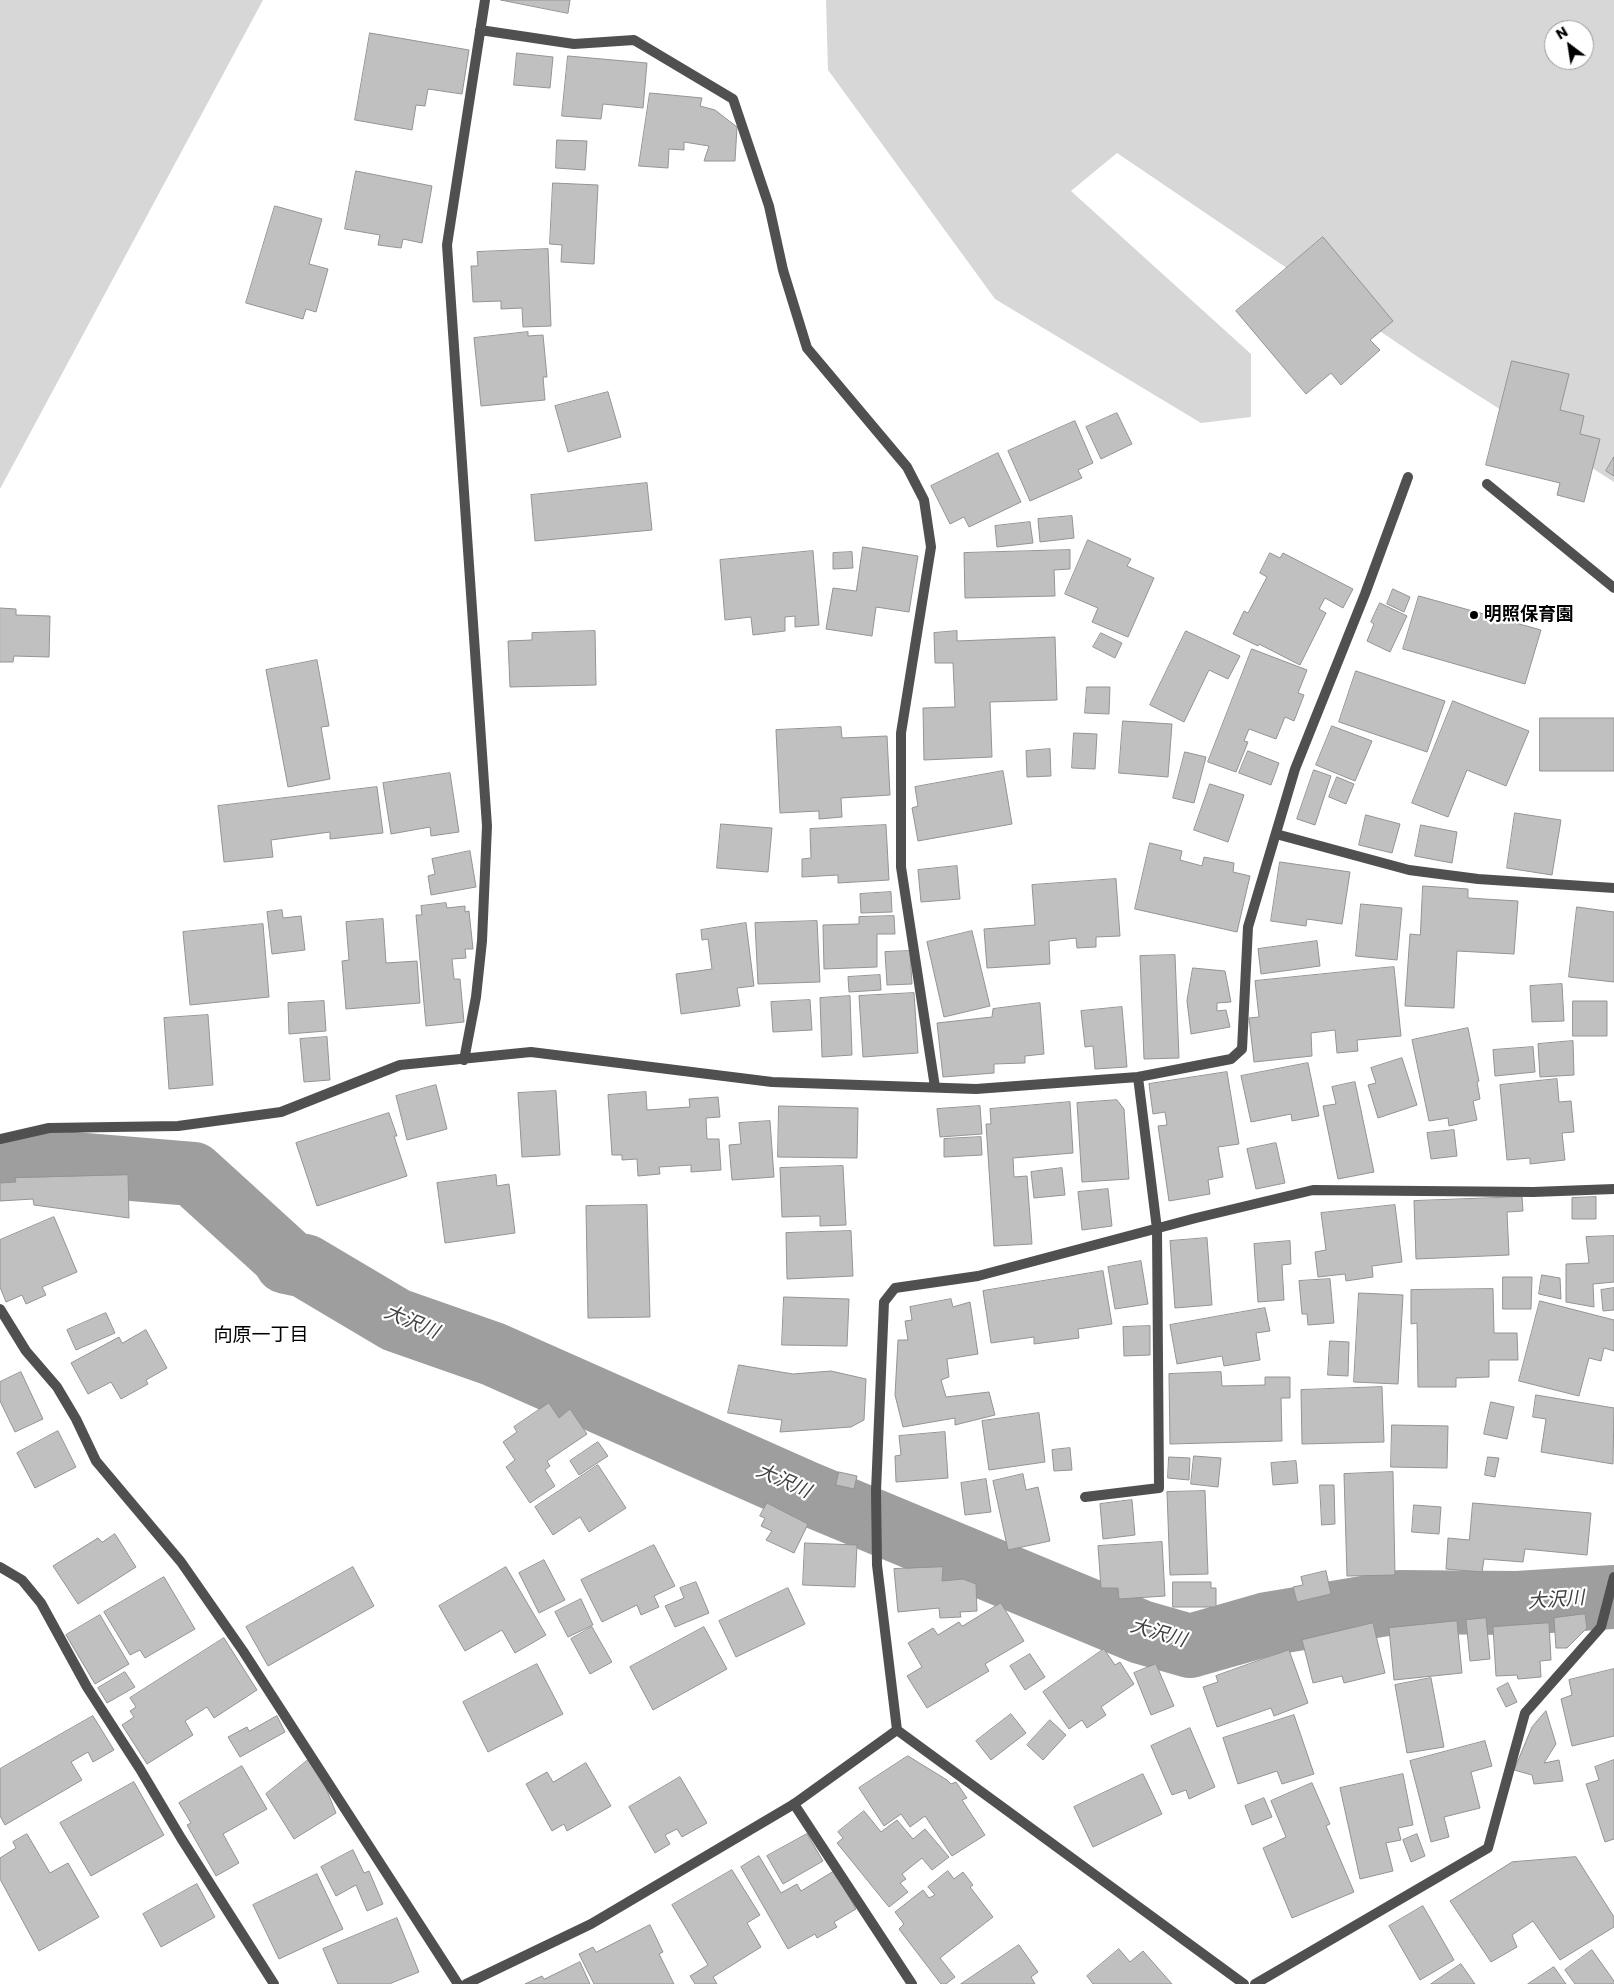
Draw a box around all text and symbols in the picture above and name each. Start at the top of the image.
north arrow [1544,20,1594,70]
text: N [1552,22,1571,44]
place label: 明照保育園 [1484,604,1574,626]
marker: 明照保育園 [1468,609,1480,621]
water label: 大沢川 [380,1301,442,1345]
district label: 向原一丁目 [214,1325,308,1347]
water label: 大沢川 [752,1460,814,1504]
water label: 大沢川 [1527,1588,1585,1614]
water label: 大沢川 [1127,1615,1189,1653]

